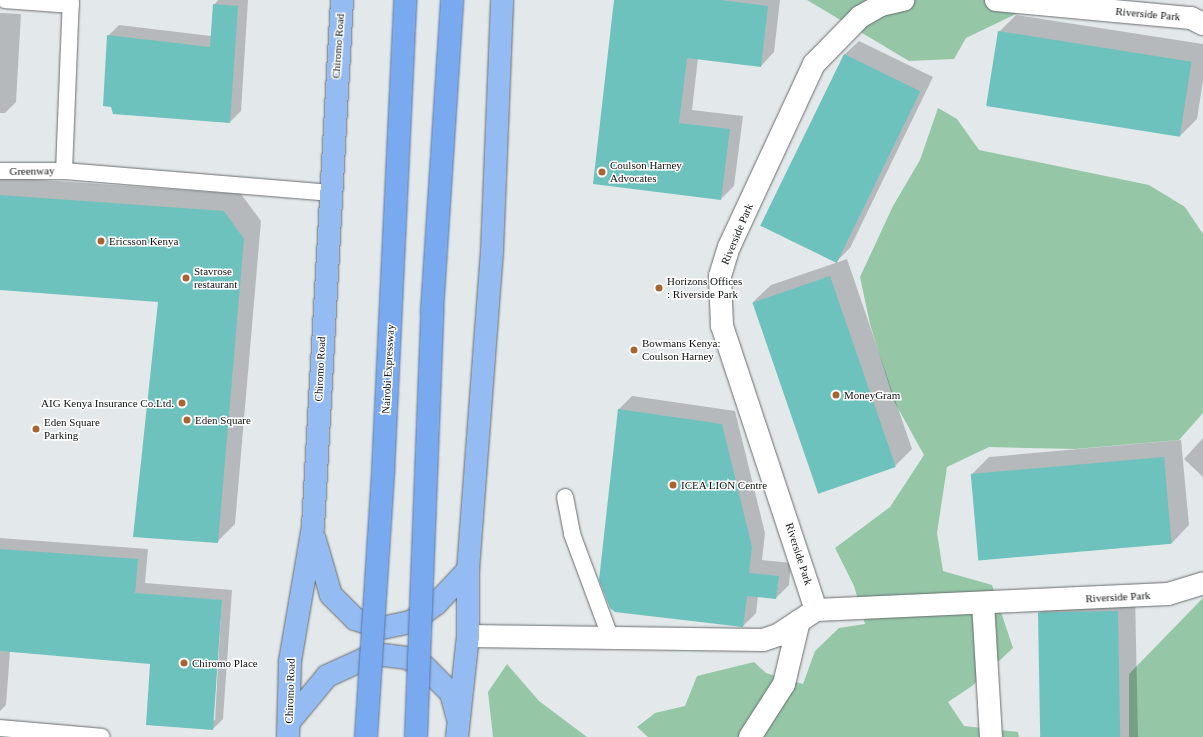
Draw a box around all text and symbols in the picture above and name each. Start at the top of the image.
street label: Riverside Park [1115,5,1181,23]
street label: Chiromo Road [329,13,347,79]
place label: Coulson Harney Advocates [610,159,682,185]
street label: Greenway [9,164,55,178]
marker: Coulson Harney Advocates [597,167,607,177]
street label: Riverside Park [718,201,756,267]
place label: Ericsson Kenya [109,234,178,248]
marker: Ericsson Kenya [96,236,106,246]
place label: Stavrose restaurant [194,265,237,291]
marker: Stavrose restaurant [181,273,191,283]
place label: Horizons Offices : Riverside Park [667,275,742,301]
marker: Horizons Offices : Riverside Park [654,283,664,293]
street label: Nairobi Expressway [379,324,397,414]
street label: Chiromo Road [312,336,328,402]
place label: Bowmans Kenya: Coulson Harney [642,337,721,363]
marker: Bowmans Kenya: Coulson Harney [629,345,639,355]
place label: MoneyGram [844,388,900,402]
marker: MoneyGram [831,390,841,400]
place label: AIG Kenya Insurance Co.Ltd. [41,396,174,410]
marker: AIG Kenya Insurance Co.Ltd. [177,398,187,408]
place label: Eden Square [195,413,251,427]
marker: Eden Square [182,415,192,425]
place label: Eden Square Parking [44,416,100,442]
marker: Eden Square Parking [31,424,41,434]
place label: ICEA LION Centre [681,478,768,492]
marker: ICEA LION Centre [668,480,678,490]
street label: Riverside Park [783,521,815,587]
street label: Riverside Park [1085,589,1151,605]
place label: Chiromo Place [192,656,258,670]
marker: Chiromo Place [179,658,189,668]
street label: Chiromo Road [282,658,298,724]

